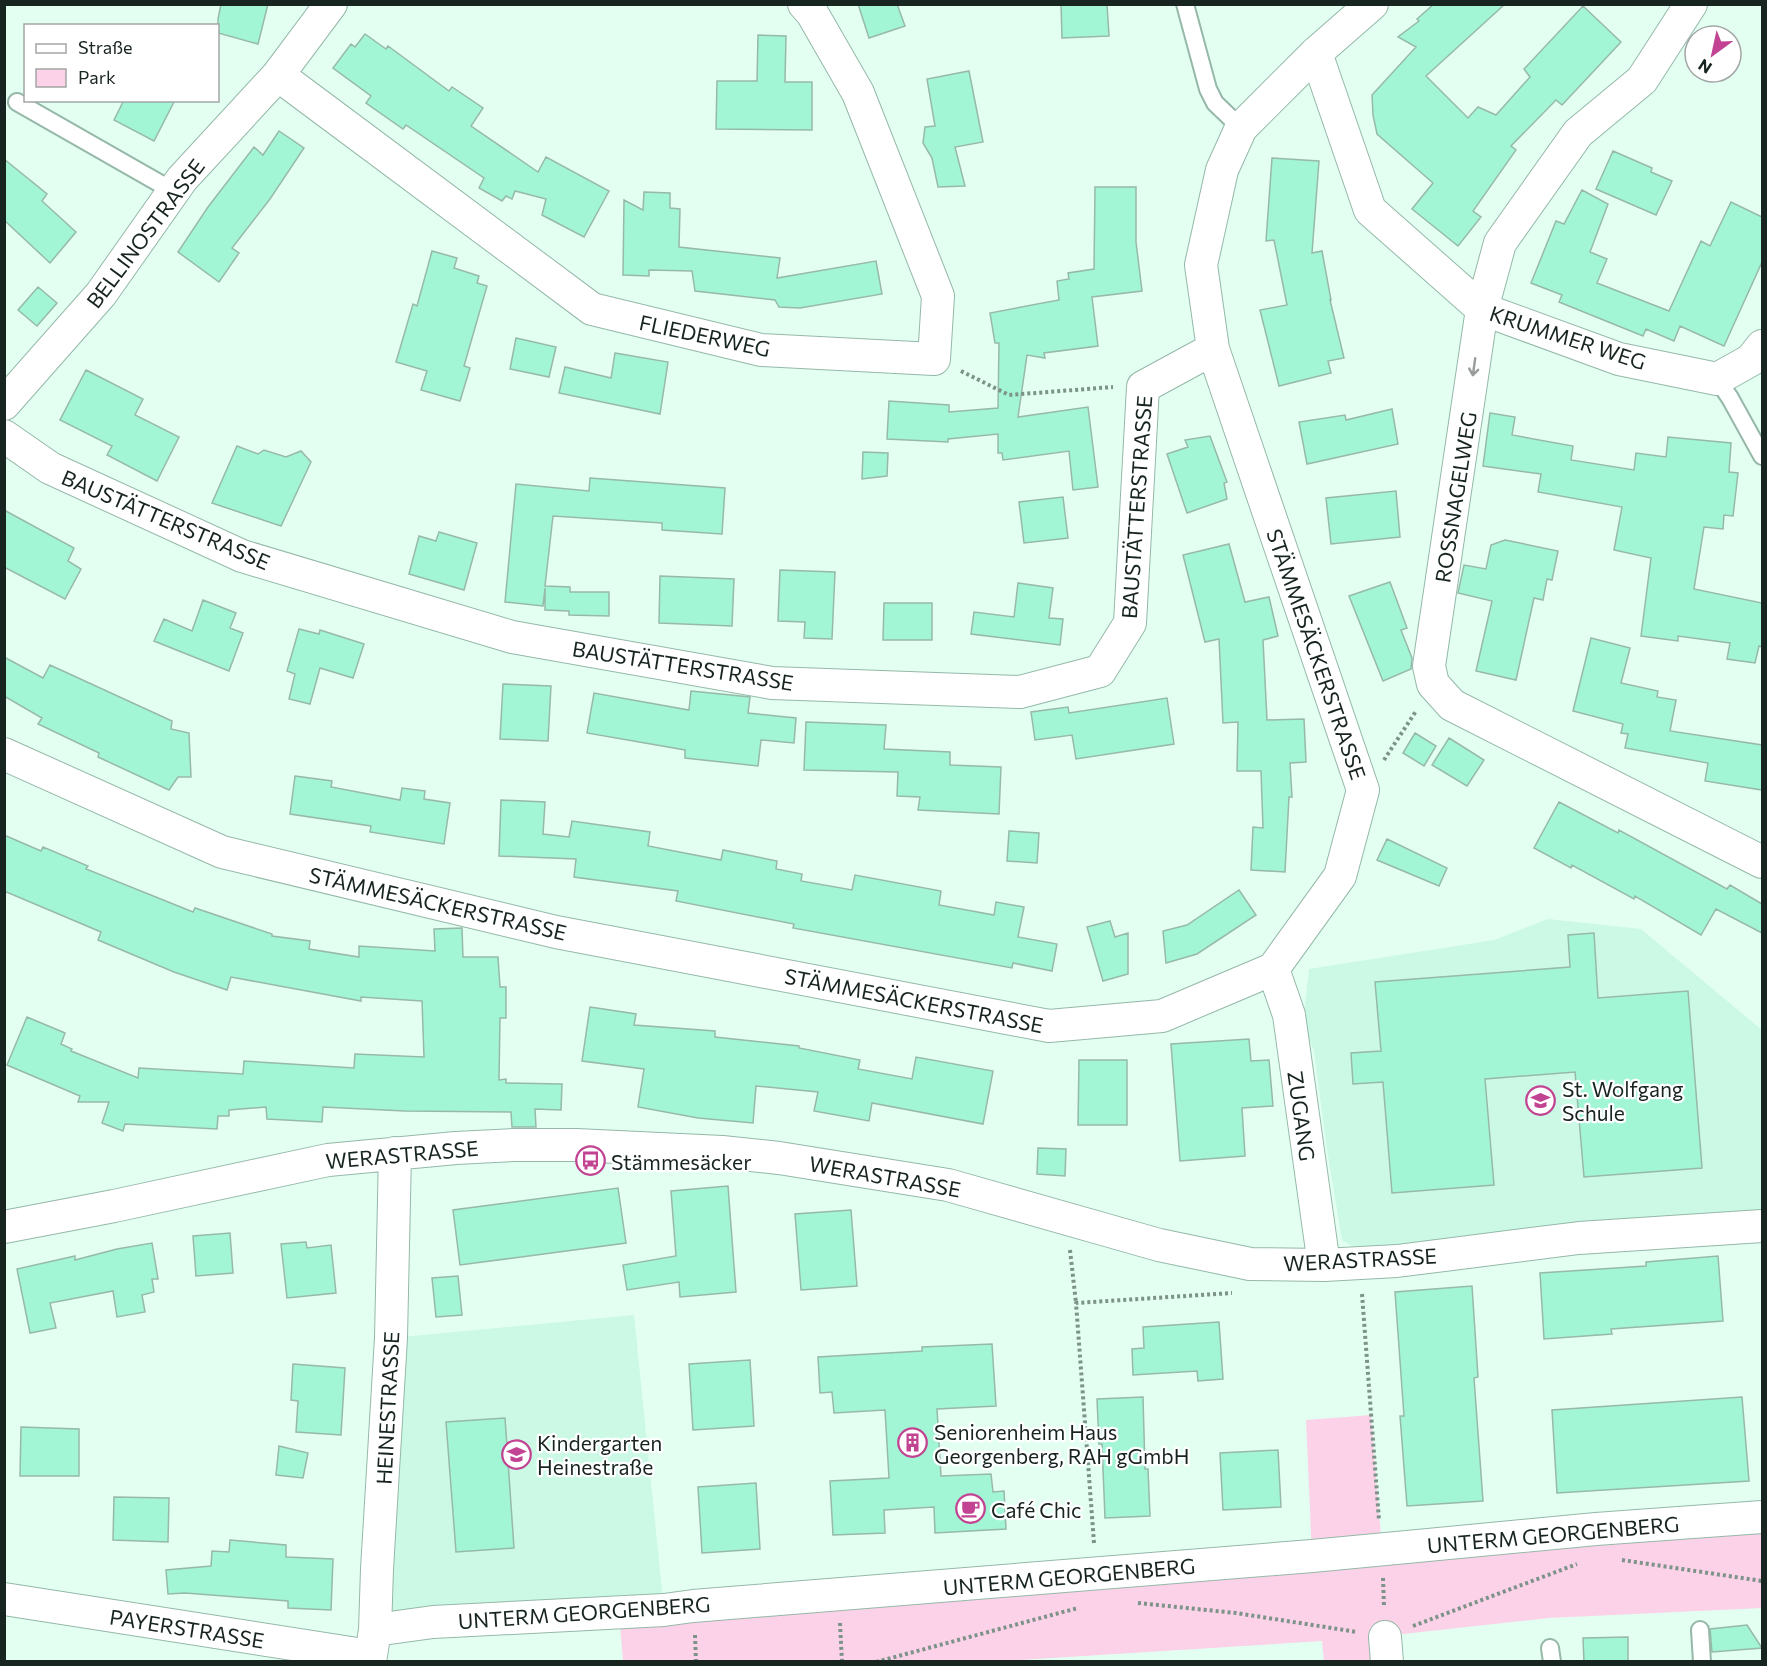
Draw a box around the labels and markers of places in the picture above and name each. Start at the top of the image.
place label: St. Wolfgang Schule [1562,1076,1683,1125]
school or university icon: St. Wolfgang Schule [1525,1084,1557,1116]
bus stop icon: Stämmesäcker [574,1145,606,1177]
place label: Stämmesäcker [611,1149,752,1174]
place label: Seniorenheim Haus Georgenberg, RAH gGmbH [934,1419,1189,1468]
building icon: Seniorenheim Haus Georgenberg, RAH gGmbH [897,1427,929,1459]
place label: Kindergarten Heinestraße [537,1430,662,1479]
school or university icon: Kindergarten Heinestraße [500,1438,532,1470]
cafe icon: Café Chic [954,1493,986,1525]
place label: Café Chic [991,1497,1081,1522]

